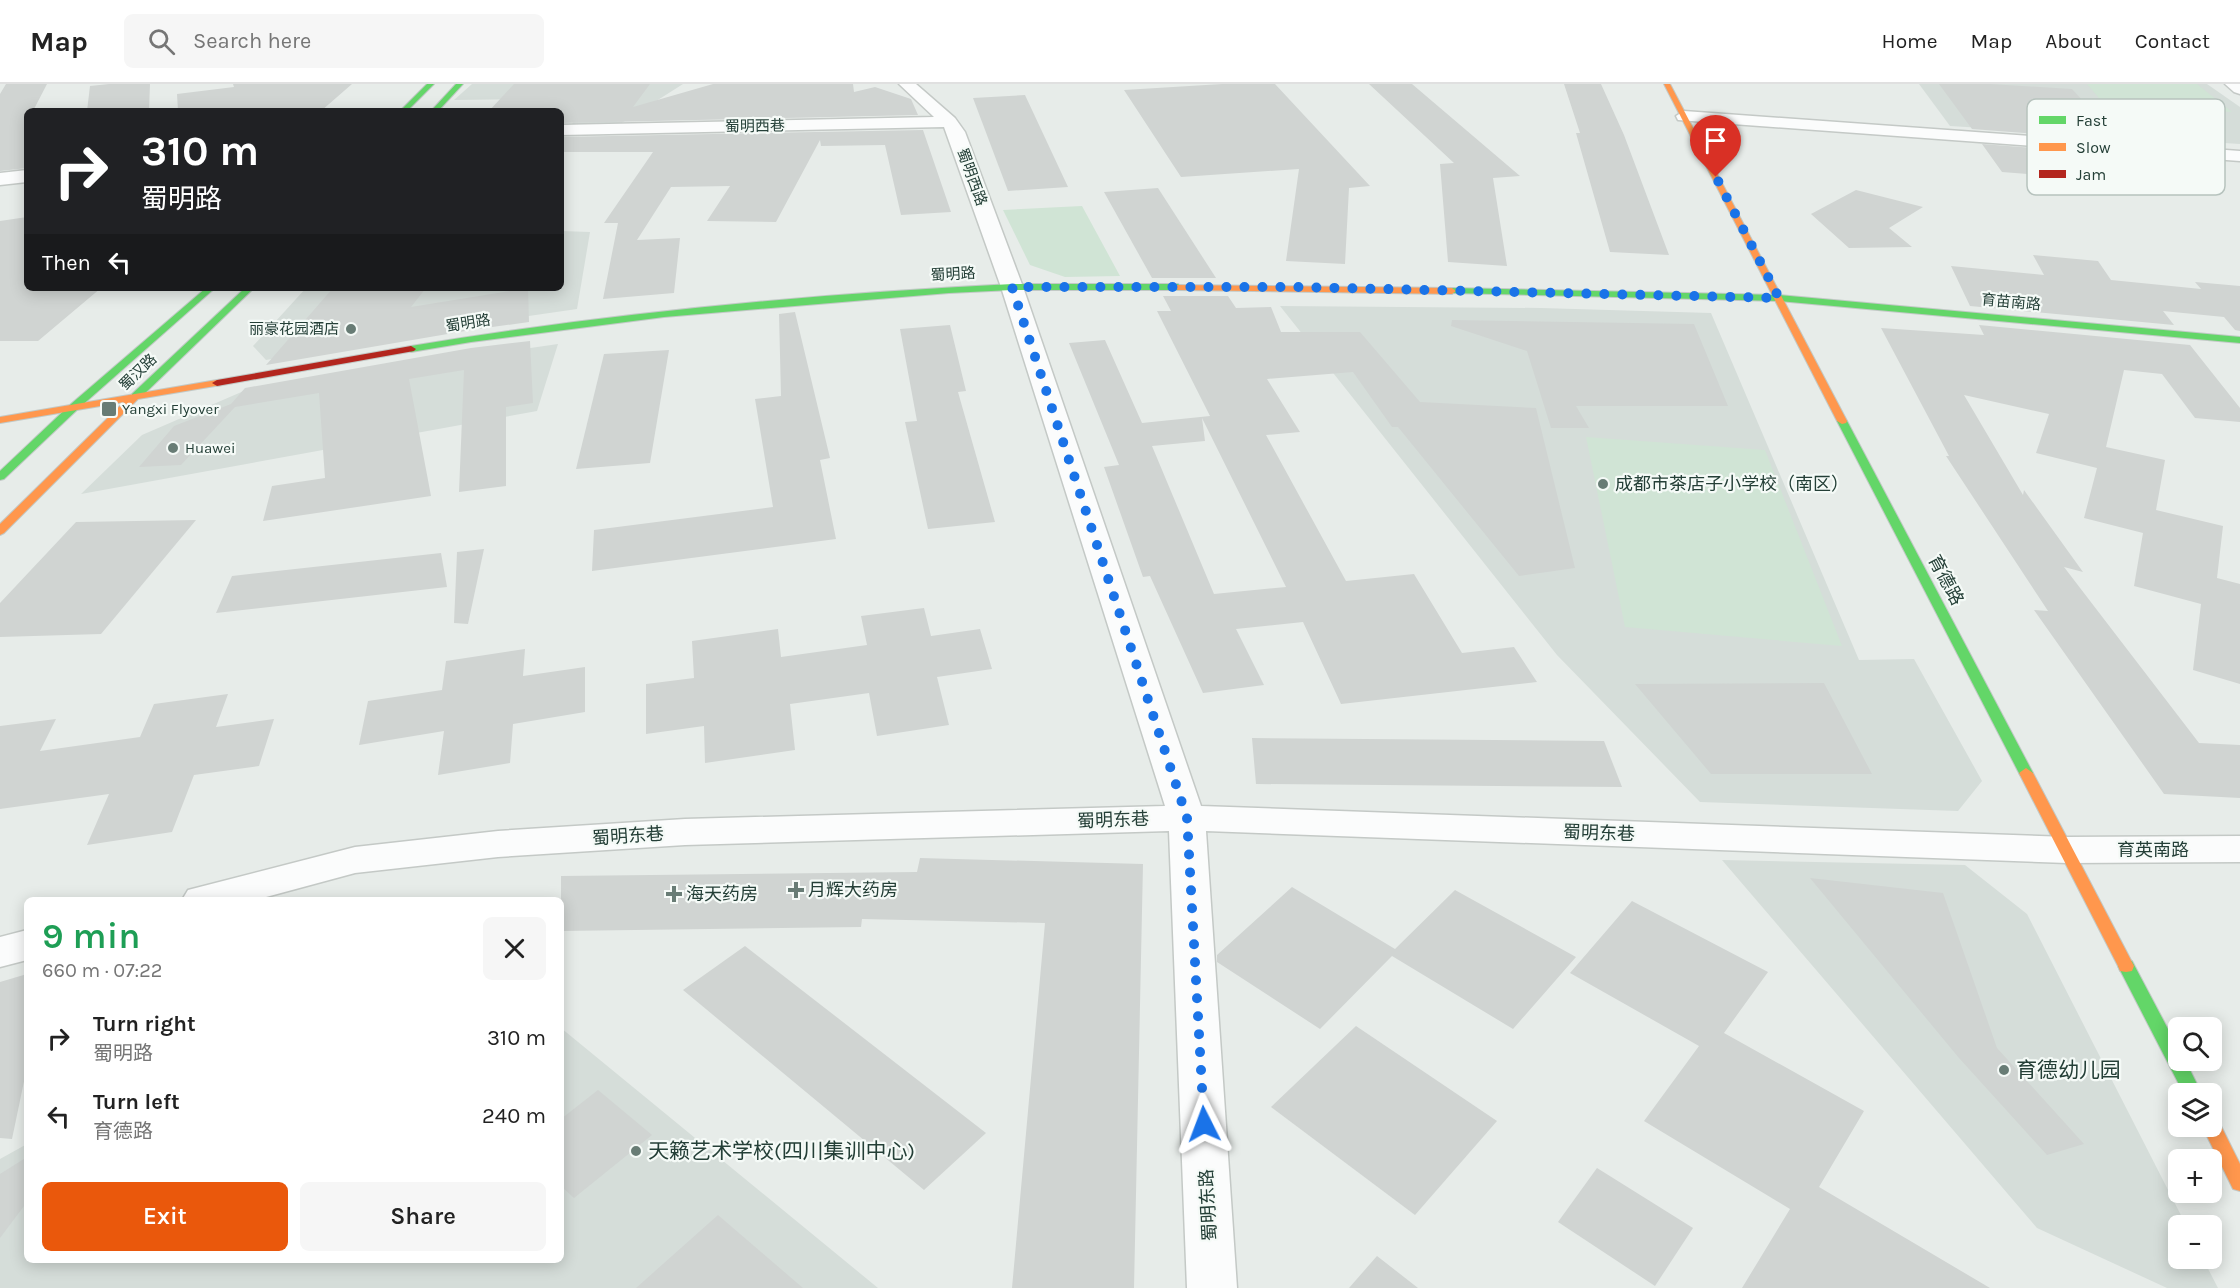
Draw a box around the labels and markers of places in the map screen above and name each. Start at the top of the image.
pin [1690,115,1741,177]
place label: 丽豪花园酒店 [249,320,339,338]
marker: 丽豪花园酒店 [344,322,358,336]
marker: Yangxi Flyover [100,400,118,418]
place label: Yangxi Flyover [122,400,219,418]
place label: Huawei [185,439,235,457]
marker: Huawei [166,441,180,455]
place label: 成都市茶店子小学校（南区） [1615,473,1849,495]
marker: 成都市茶店子小学校（南区） [1596,477,1610,491]
place label: 月辉大药房 [808,879,898,901]
place label: 海天药房 [686,883,758,905]
marker: 月辉大药房 [789,883,803,897]
marker: 海天药房 [667,887,681,901]
place label: 育德幼儿园 [2016,1058,2121,1082]
marker: 育德幼儿园 [1997,1063,2011,1077]
place label: 天籁艺术学校(四川集训中心) [648,1139,915,1163]
marker: 天籁艺术学校(四川集训中心) [629,1144,643,1158]

